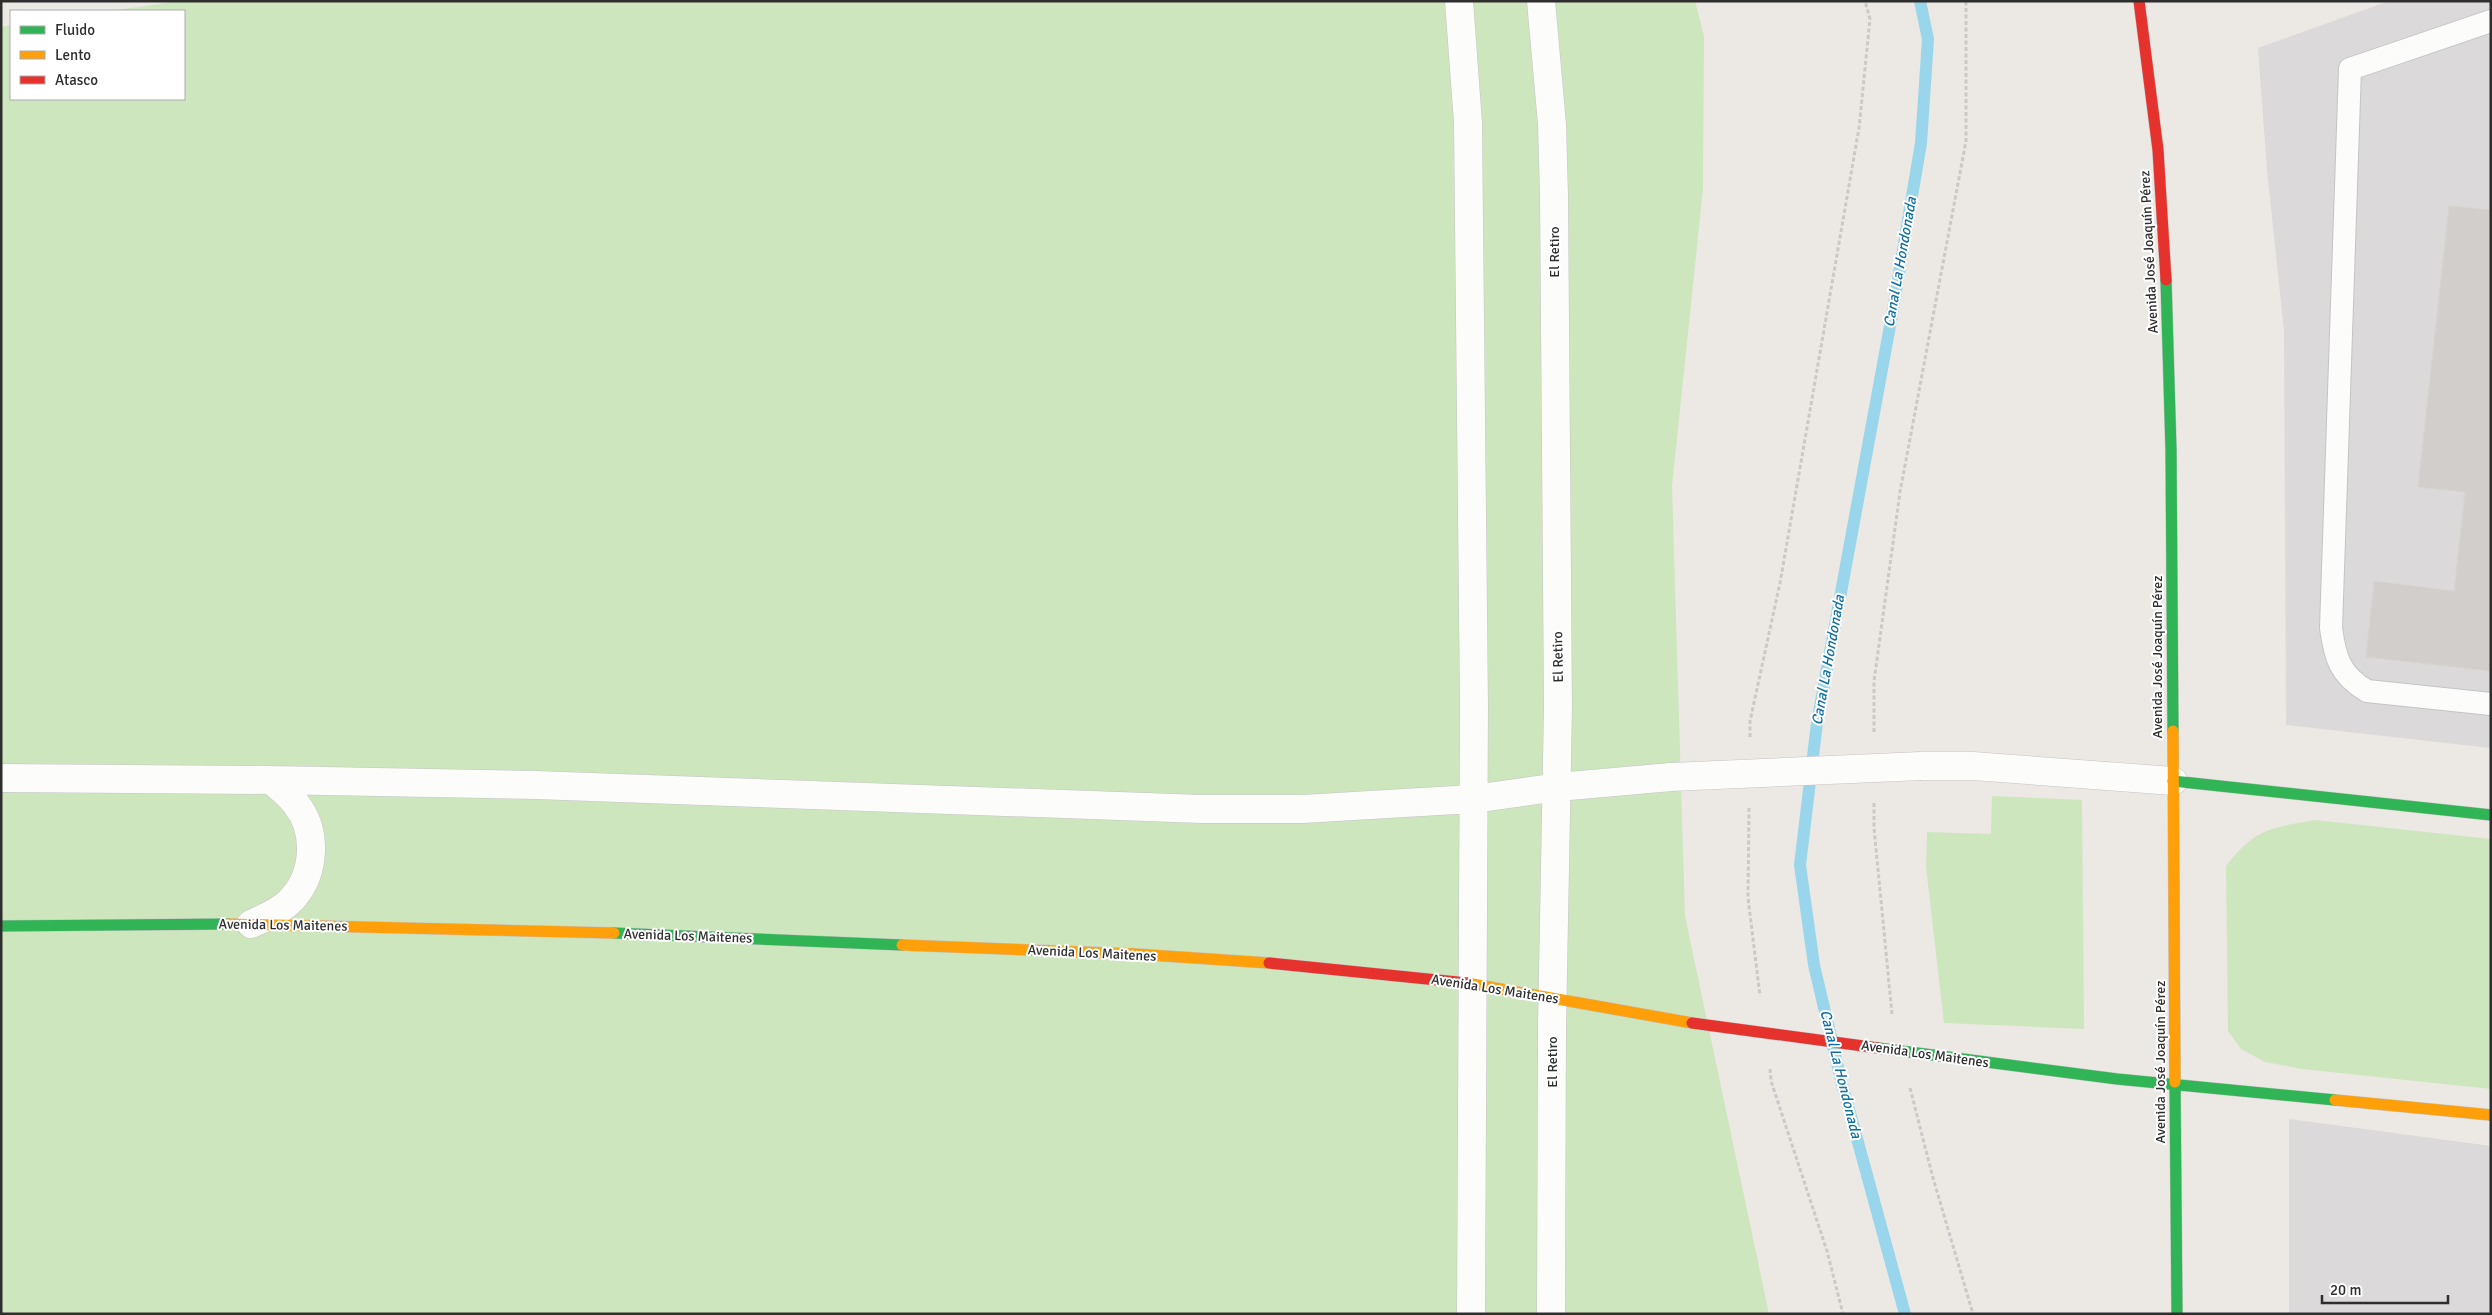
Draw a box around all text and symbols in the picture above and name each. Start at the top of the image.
legend [10,10,185,100]
text: Fluido [55,21,95,39]
text: Lento [55,46,91,64]
text: Atasco [55,71,98,89]
street label: Avenida José Joaquín Pérez [2136,170,2162,334]
water label: Canal La Hondonada [1880,195,1920,328]
street label: El Retiro [1546,226,1563,278]
street label: Avenida José Joaquín Pérez [2149,575,2166,739]
water label: Canal La Hondonada [1808,593,1848,726]
street label: El Retiro [1549,631,1567,683]
street label: Avenida Los Maitenes [219,915,347,935]
street label: Avenida Los Maitenes [623,925,753,947]
street label: Avenida Los Maitenes [1027,941,1157,965]
street label: Avenida Los Maitenes [1430,971,1560,1007]
street label: Avenida José Joaquín Pérez [2152,980,2169,1144]
water label: Canal La Hondonada [1816,1008,1866,1140]
street label: El Retiro [1544,1036,1561,1088]
street label: Avenida Los Maitenes [1860,1037,1990,1071]
scale bar [2322,1272,2448,1304]
text: 20 m [2330,1281,2361,1299]

